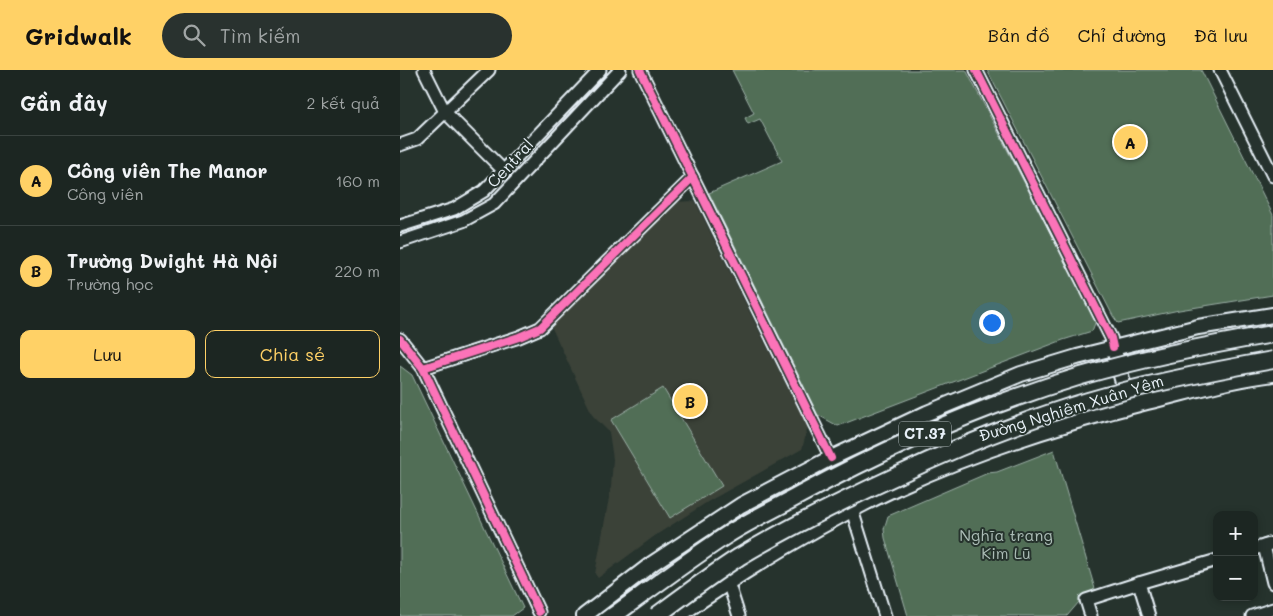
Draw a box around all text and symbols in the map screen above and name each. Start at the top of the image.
search box [162,13,512,58]
text: Gridwalk [25,20,132,51]
icon: search [180,21,208,49]
text: Tìm kiếm [220,23,301,48]
text: Bản đồ [988,23,1050,47]
text: Chỉ đường [1078,23,1166,47]
text: Đã lưu [1194,23,1248,47]
text: Gần đây [20,89,108,116]
text: 2 kết quả [306,92,380,113]
pin: A [1114,123,1146,161]
street label: Central [482,134,538,191]
text: Công viên The Manor [67,158,267,183]
text: A [30,170,42,191]
text: 160 m [335,170,380,191]
text: Công viên [67,183,143,204]
text: Trường Dwight Hà Nội [67,248,278,273]
text: B [31,260,41,281]
text: 220 m [334,260,380,281]
text: Trường học [67,273,153,294]
your location [979,310,1005,336]
button: Lưu [20,330,195,378]
button: Chia sẻ [205,330,380,378]
street label: Đường Nghiêm Xuân Yêm [976,369,1166,446]
pin: B [674,382,706,420]
road number: CT.37 [899,422,951,446]
map controls [1213,511,1258,601]
button: + [1213,511,1258,556]
park label: Nghĩa trang Kim Lũ [959,524,1053,563]
button: − [1213,556,1258,601]

